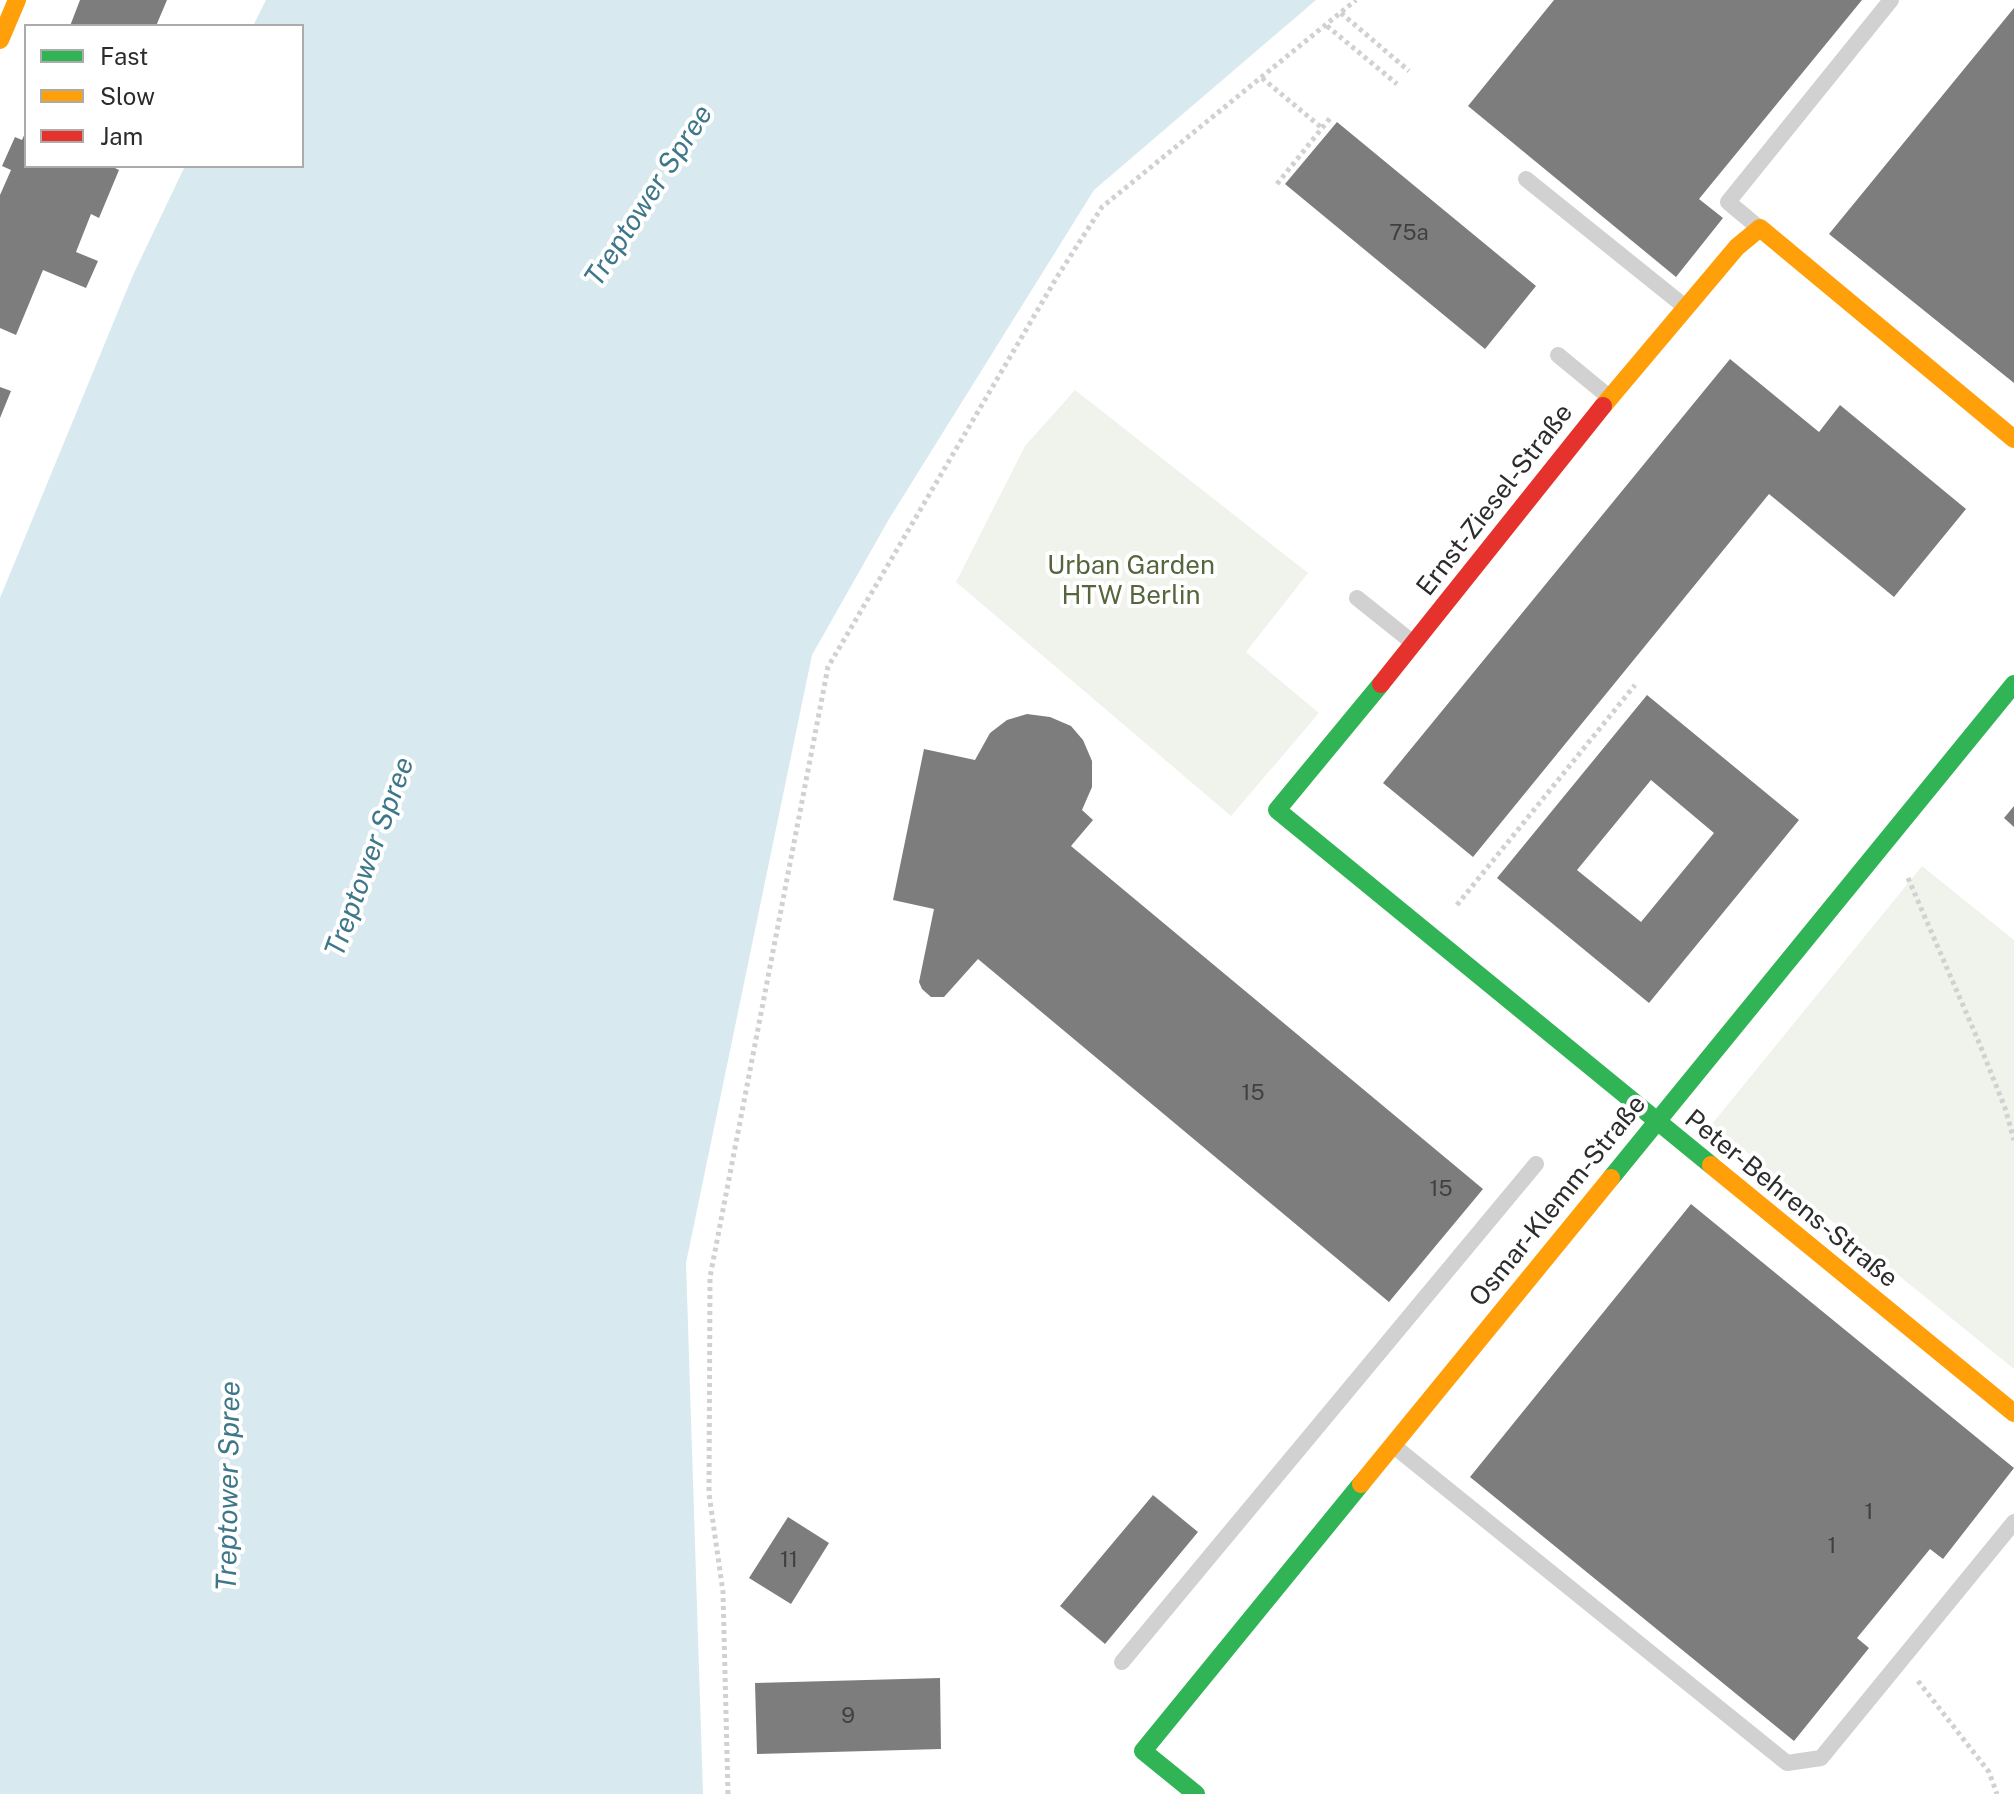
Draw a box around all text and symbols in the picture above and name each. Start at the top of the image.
legend [24,24,304,168]
text: Fast [100,42,148,70]
text: Slow [100,82,155,110]
water label: Treptower Spree [578,99,720,293]
text: Jam [100,122,143,150]
house number: 75a [1389,220,1429,246]
street label: Ernst-Ziesel-Straße [1410,398,1580,602]
park label: Urban Garden HTW Berlin [1047,550,1215,612]
water label: Treptower Spree [318,753,422,961]
house number: 15 [1241,1080,1265,1106]
street label: Osmar-Klemm-Straße [1463,1089,1653,1313]
street label: Peter-Behrens-Straße [1678,1104,1904,1294]
house number: 15 [1429,1176,1453,1202]
water label: Treptower Spree [210,1381,248,1591]
house number: 1 [1865,1499,1873,1525]
house number: 1 [1828,1533,1836,1559]
house number: 11 [780,1547,798,1573]
house number: 9 [841,1703,855,1729]

